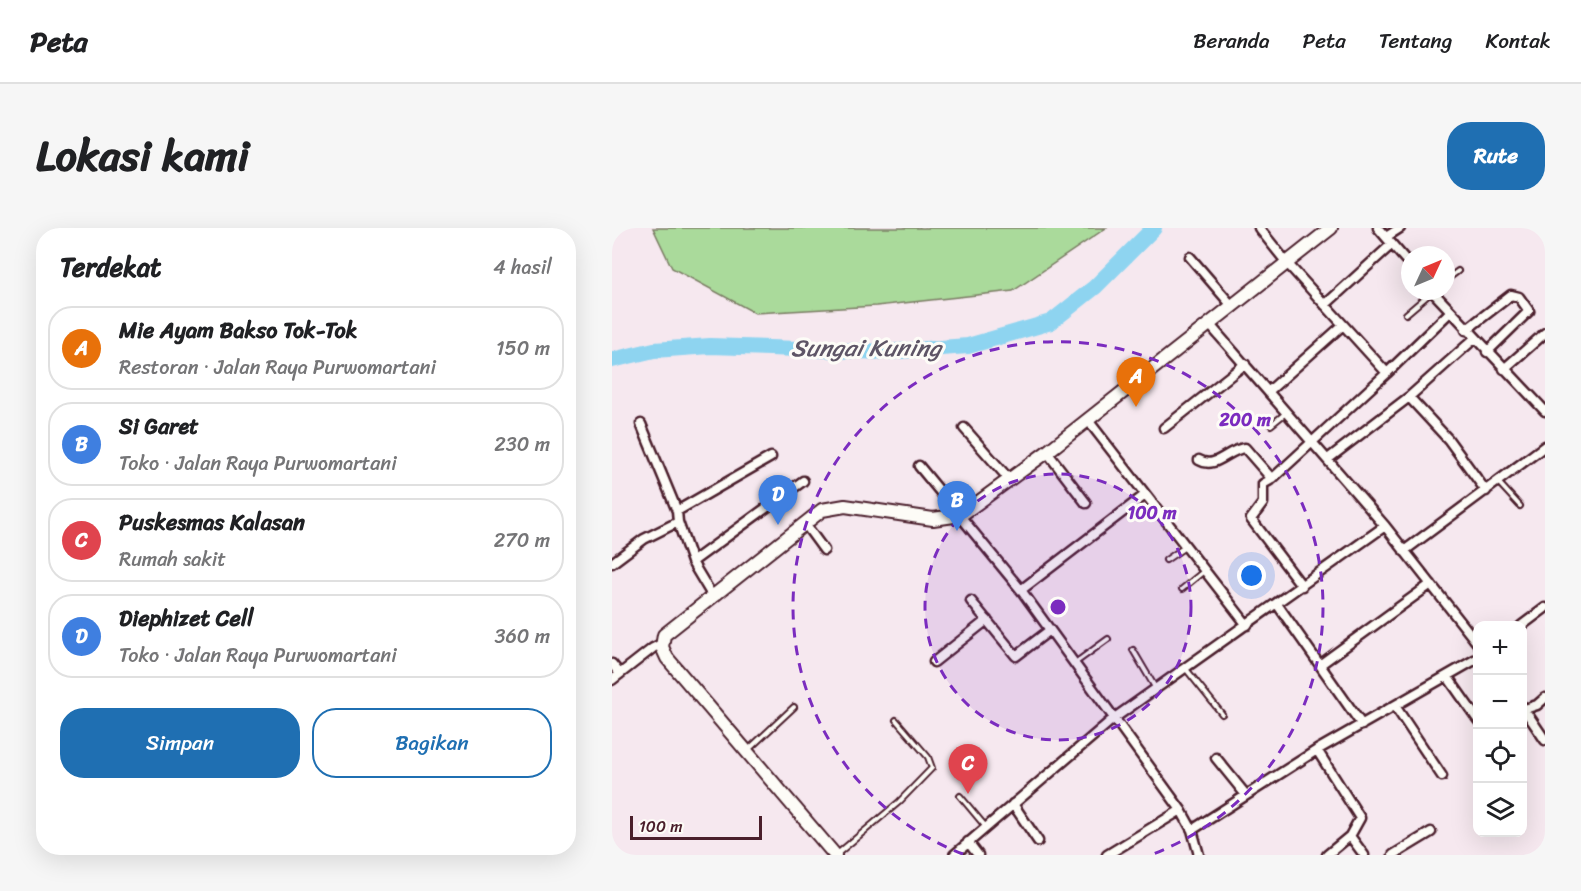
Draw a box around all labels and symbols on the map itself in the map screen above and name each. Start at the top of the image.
north arrow [1401,246,1455,300]
water label: Sungai Kuning [791,327,944,369]
pin: A [1116,358,1156,407]
text: 200 m [1218,404,1271,436]
pin: D [758,476,798,525]
pin: B [938,482,976,531]
text: 100 m [1128,497,1177,529]
your location [1237,561,1266,590]
centre of rings [1048,597,1068,617]
pin: C [948,744,988,794]
scale bar [630,813,762,840]

